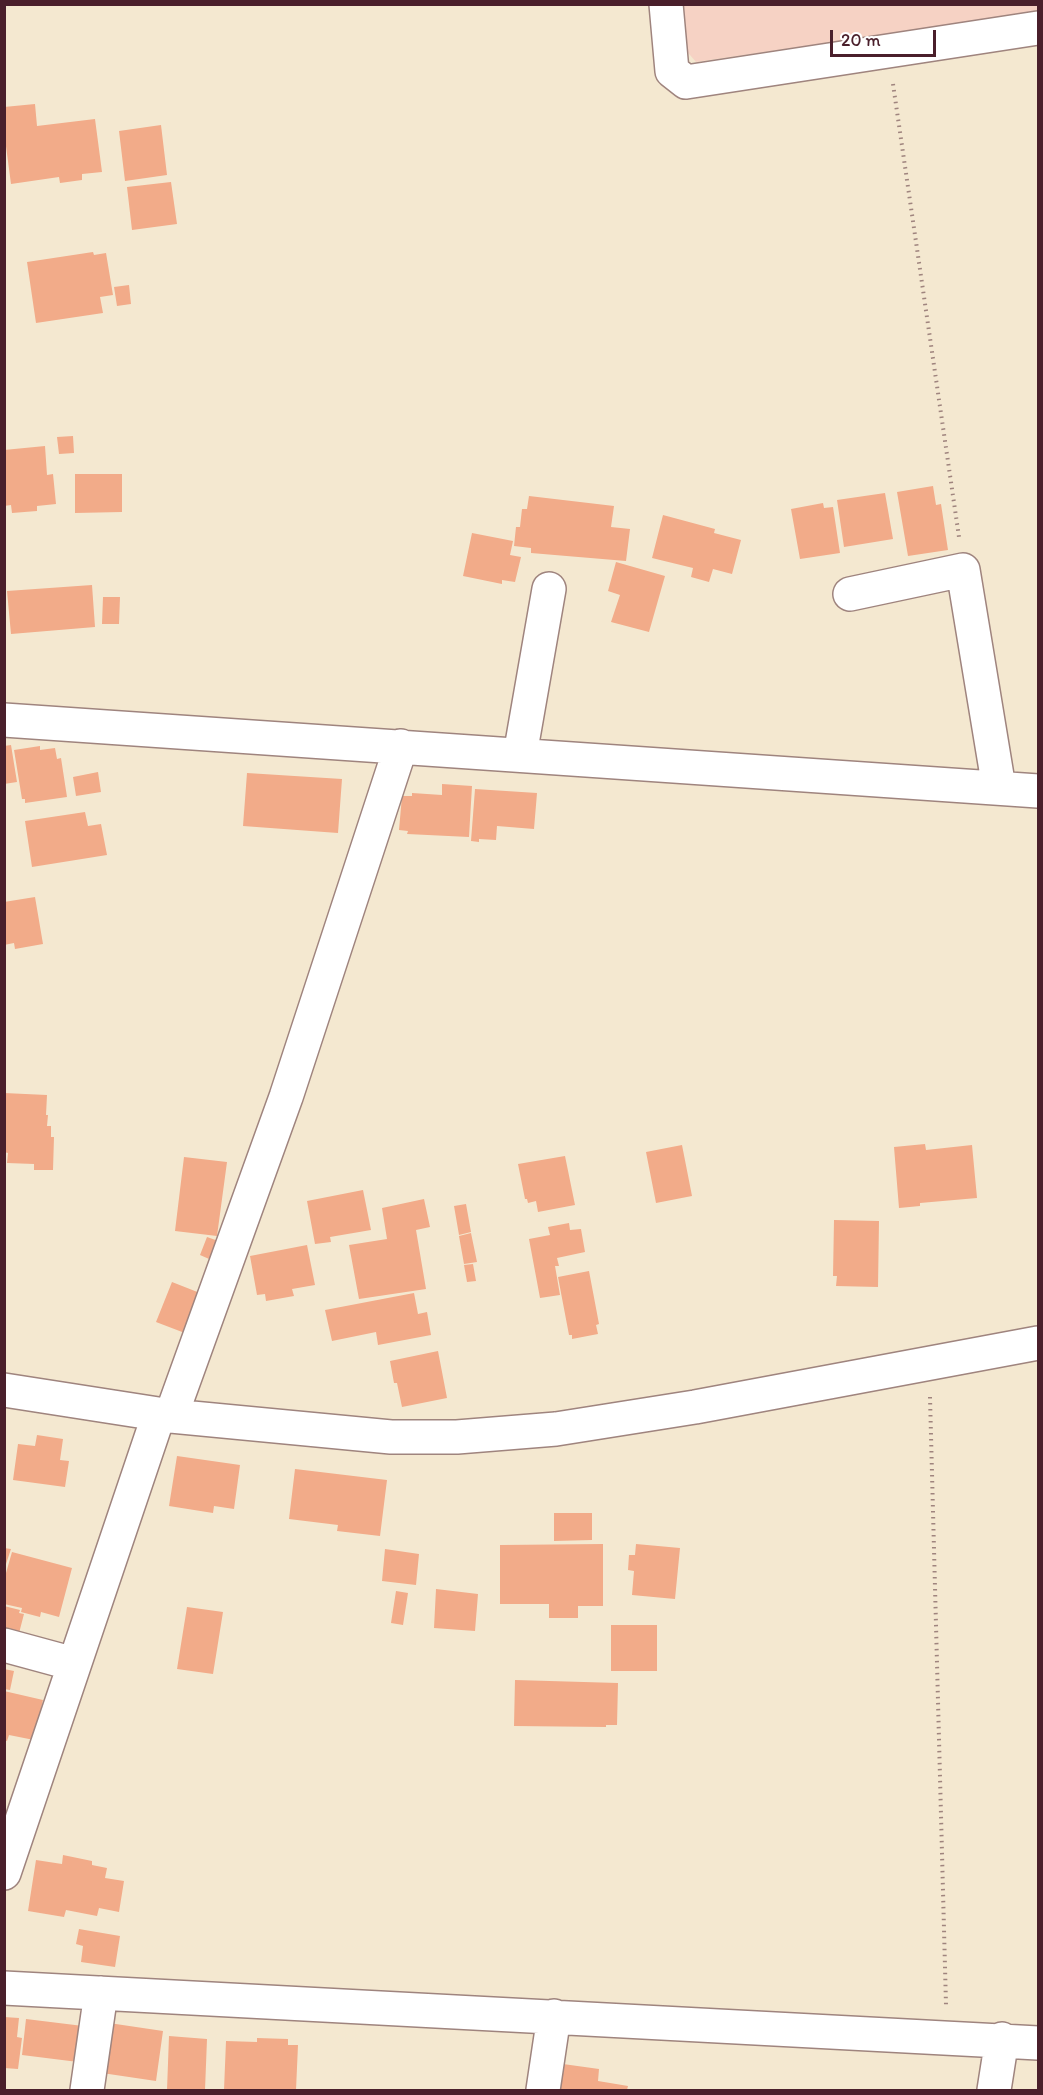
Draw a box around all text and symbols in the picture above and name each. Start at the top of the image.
scale bar [833,18,940,56]
text: 20 m [841,29,881,51]

